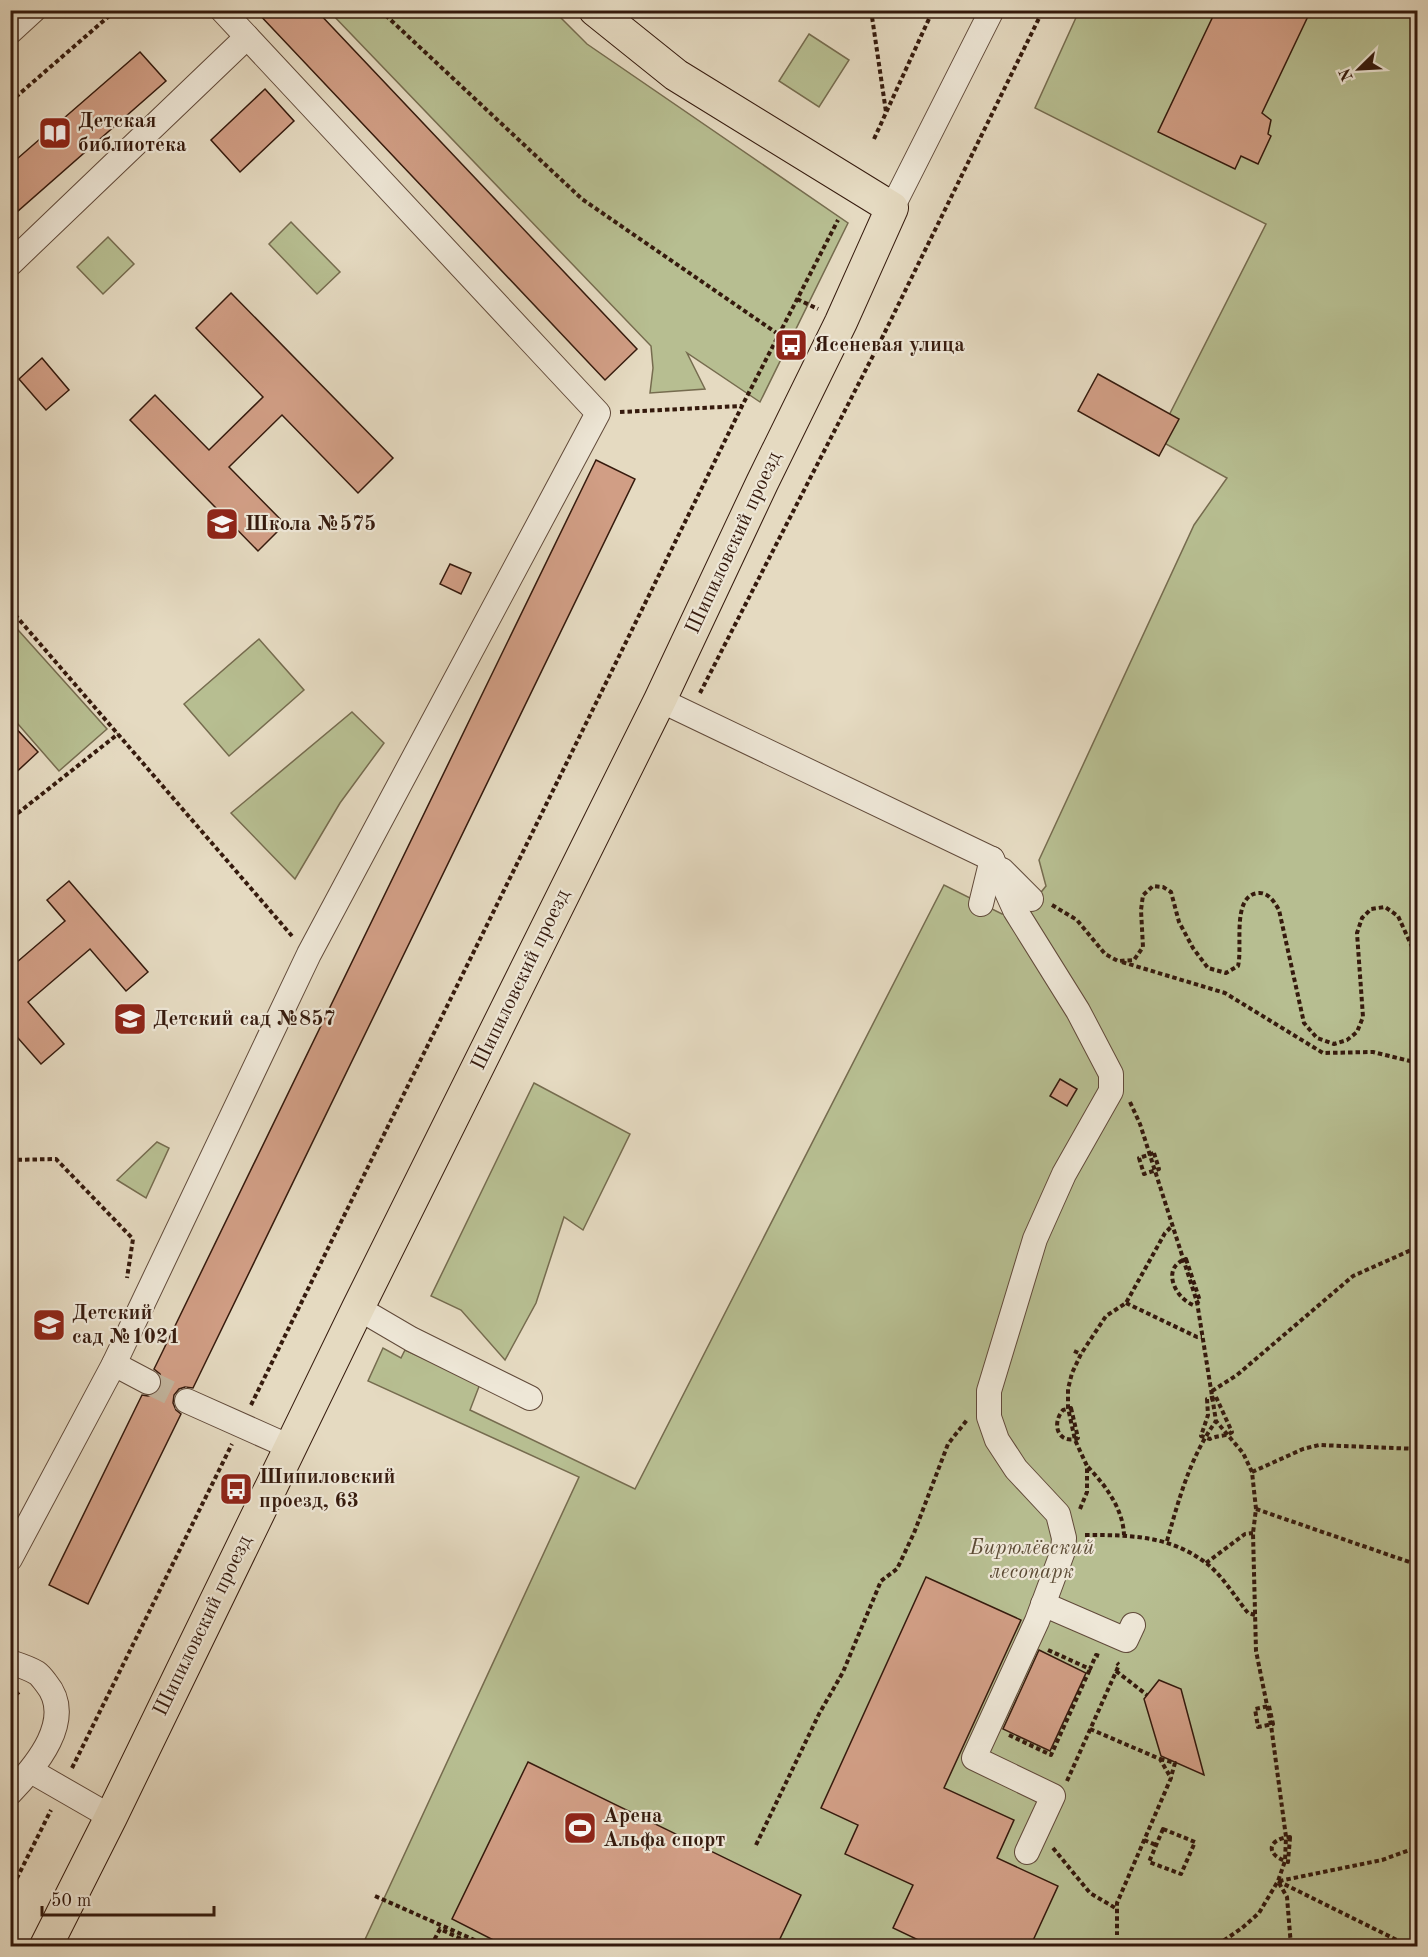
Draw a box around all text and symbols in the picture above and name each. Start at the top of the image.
north arrow [1329,39,1389,99]
text: N [1337,65,1357,83]
place label: Детская библиотека [78,111,187,156]
library icon: Детская библиотека [37,115,73,151]
bus stop icon: Ясеневая улица [773,327,809,363]
place label: Ясеневая улица [814,335,965,356]
street label: Шипиловский проезд [683,448,786,637]
school or university icon: Школа №575 [204,506,240,542]
place label: Школа №575 [245,514,376,535]
street label: Шипиловский проезд [468,886,574,1074]
school or university icon: Детский сад №857 [112,1001,148,1037]
place label: Детский сад №857 [153,1009,336,1030]
place label: Детский сад №1021 [72,1303,180,1348]
school or university icon: Детский сад №1021 [31,1307,67,1343]
place label: Шипиловский проезд, 63 [259,1467,396,1512]
bus stop icon: Шипиловский проезд, 63 [218,1471,254,1507]
street label: Шипиловский проезд [150,1532,256,1720]
park label: Бирюлёвский лесопарк [969,1538,1094,1583]
place label: Арена Альфа спорт [603,1806,725,1851]
sports icon: Арена Альфа спорт [562,1810,598,1846]
scale bar [42,1879,214,1917]
text: 50 m [51,1892,91,1910]

